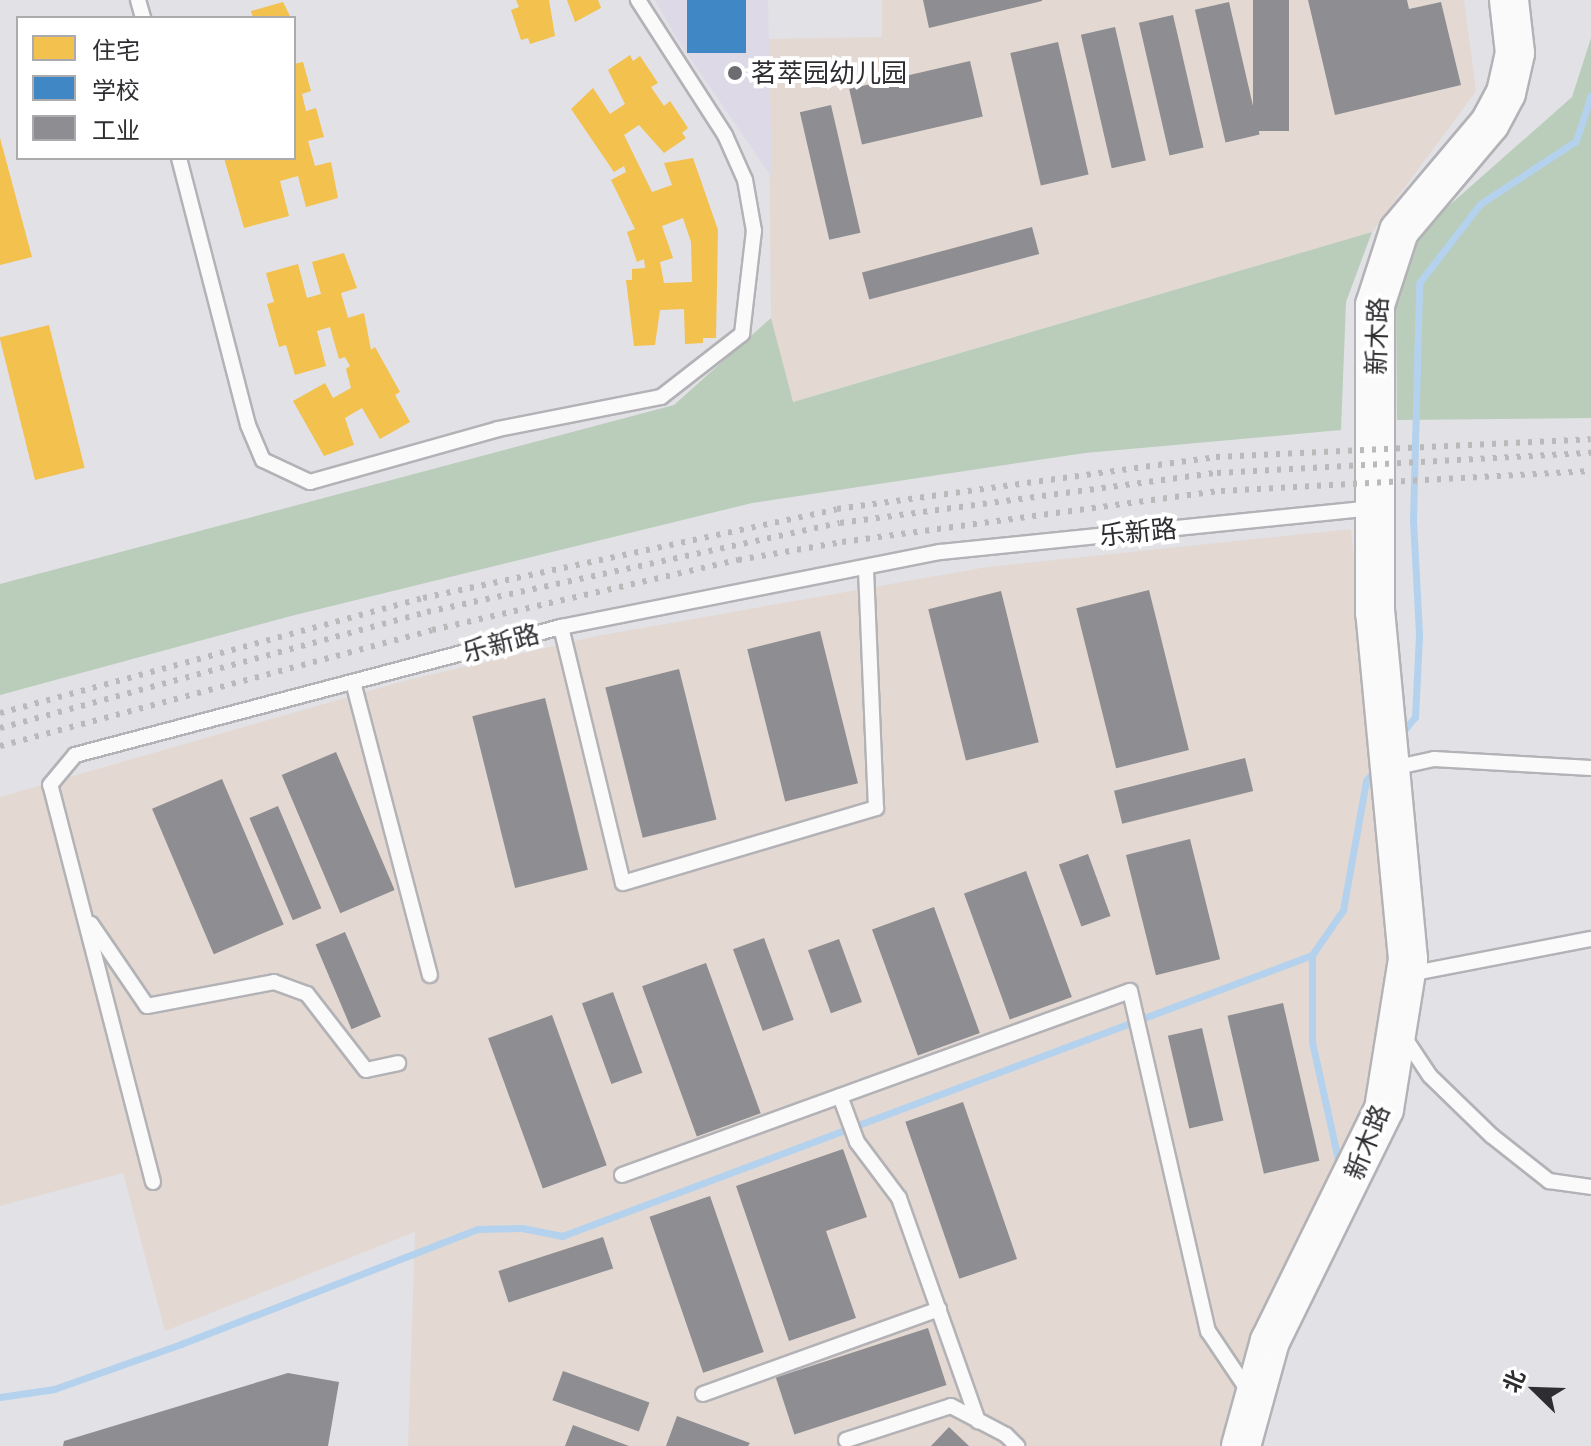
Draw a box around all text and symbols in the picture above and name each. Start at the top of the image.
legend [16,16,296,160]
text: 住宅 [92,33,140,66]
place label: 茗萃园幼儿园 [751,57,907,89]
marker: 茗萃园幼儿园 [726,64,744,82]
text: 学校 [92,73,140,106]
text: 工业 [92,113,140,146]
street label: 新木路 [1360,296,1394,376]
street label: 乐新路 [1098,512,1178,552]
street label: 乐新路 [459,618,543,668]
street label: 新木路 [1338,1100,1396,1184]
north arrow [1495,1350,1575,1430]
text: 北 [1495,1365,1531,1397]

